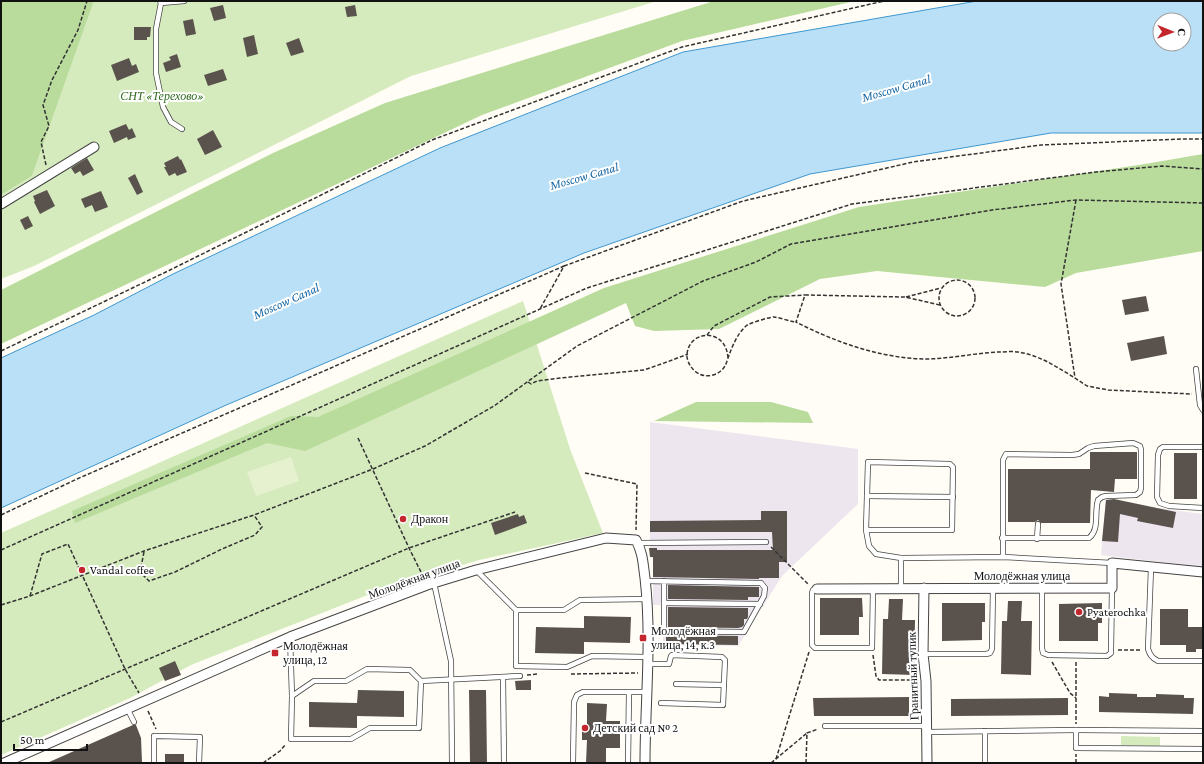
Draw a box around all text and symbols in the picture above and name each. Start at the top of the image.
north arrow [1152,12,1192,52]
text: С [1176,28,1188,36]
water label: Moscow Canal [859,71,933,105]
park label: СНТ «Терехово» [120,89,204,103]
water label: Moscow Canal [547,159,621,193]
water label: Moscow Canal [250,279,322,323]
place label: Дракон [411,512,449,526]
marker: Дракон [398,514,408,524]
street label: Молодёжная улица [366,556,462,602]
place label: Vandal coffee [90,563,154,577]
marker: Vandal coffee [77,565,87,575]
street label: Молодёжная улица [974,569,1071,583]
place label: Pyaterochka [1087,605,1146,619]
marker: Pyaterochka [1074,607,1084,617]
place label: Молодёжная улица, 14, к.3 [651,624,716,652]
street label: Гранитный тупик [904,631,922,720]
marker: Молодёжная улица, 14, к.3 [638,633,648,643]
place label: Молодёжная улица, 12 [283,639,348,667]
marker: Молодёжная улица, 12 [270,648,280,658]
place label: Детский сад № 2 [593,721,678,735]
marker: Детский сад № 2 [580,723,590,733]
scale bar [14,726,87,752]
text: 50 m [20,733,45,747]

